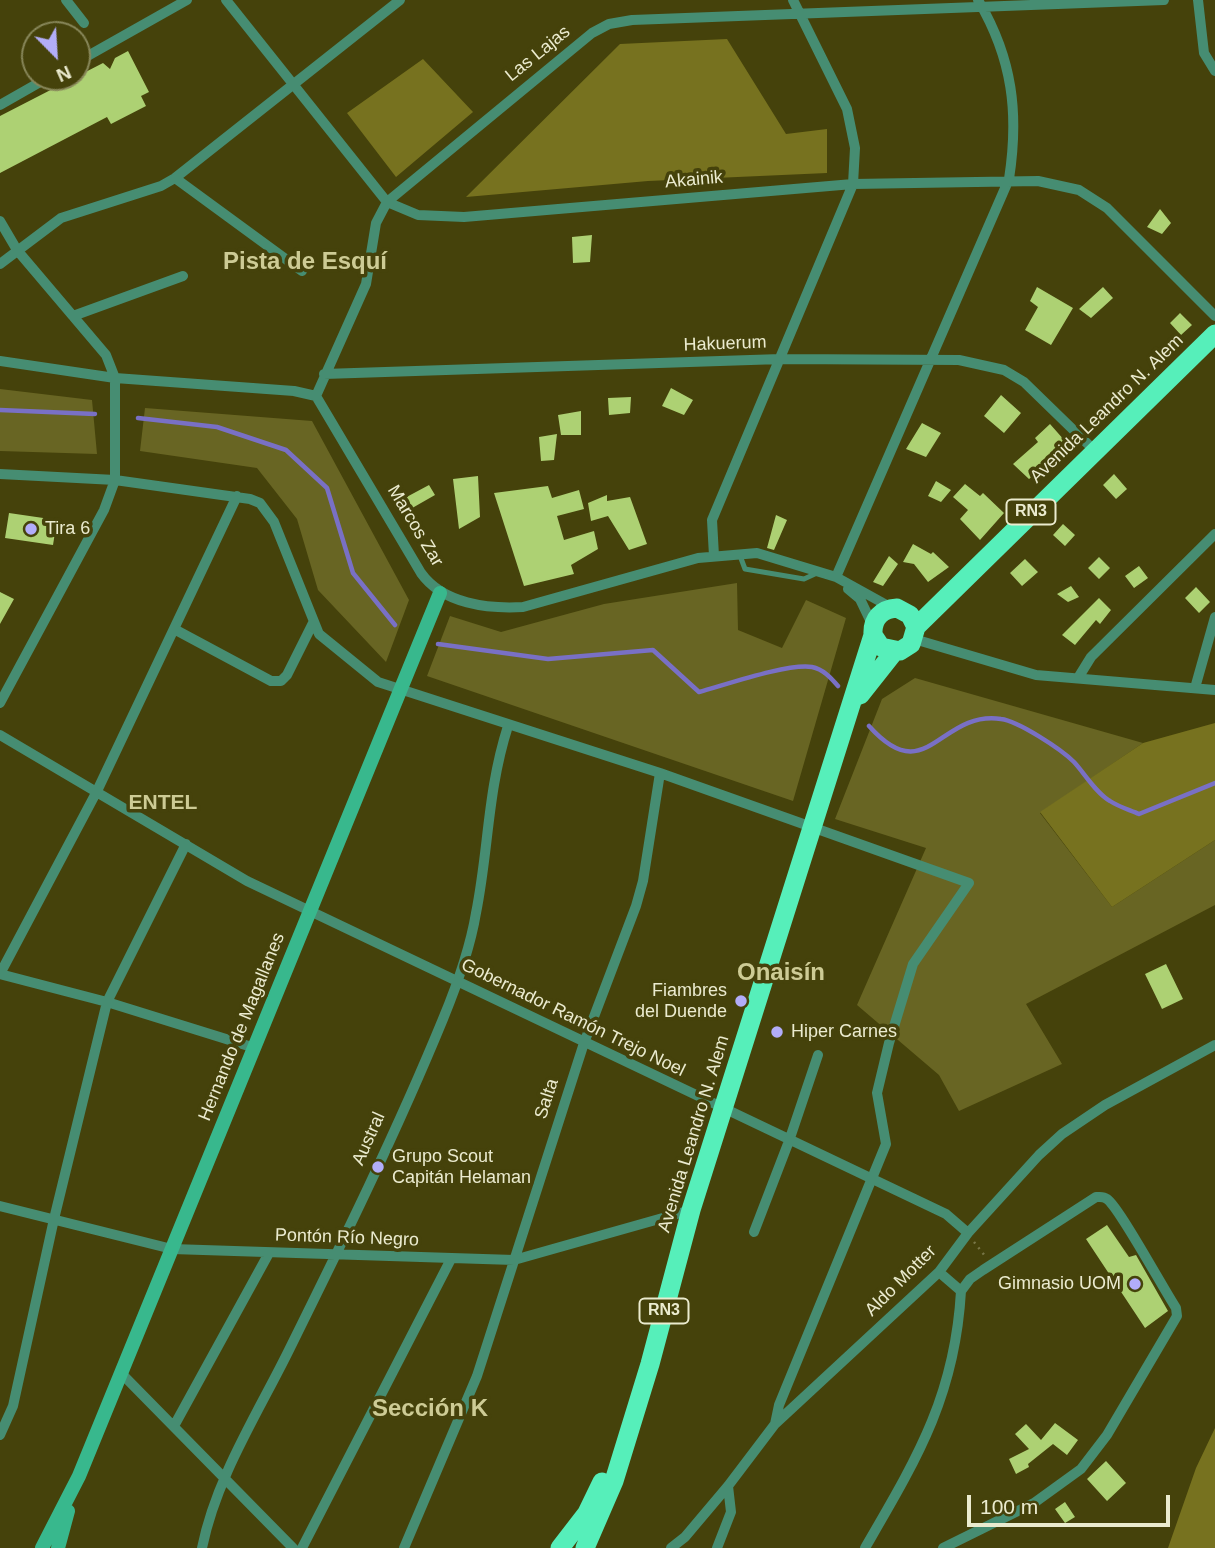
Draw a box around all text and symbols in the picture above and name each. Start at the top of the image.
north arrow [21,21,91,91]
street label: Las Lajas [501,21,575,87]
text: N [53,61,74,86]
street label: Akainik [664,167,724,193]
district label: Pista de Esquí [223,248,387,276]
street label: Avenida Leandro N. Alem [1026,330,1188,488]
street label: Hakuerum [683,332,767,356]
street label: Marcos Zar [382,481,448,571]
road number: RN3 [1006,499,1056,524]
place label: Tira 6 [45,518,90,540]
marker: Tira 6 [23,521,39,537]
district label: ENTEL [129,790,197,816]
street label: Hernando de Magallanes [194,930,290,1124]
street label: Gobernador Ramón Trejo Noel [458,954,688,1082]
district label: Onaisín [737,959,825,987]
place label: Fiambres del Duende [635,980,727,1023]
marker: Fiambres del Duende [733,993,749,1009]
place label: Hiper Carnes [791,1021,897,1043]
marker: Hiper Carnes [769,1024,785,1040]
street label: Avenida Leandro N. Alem [654,1033,734,1235]
street label: Salta [530,1076,564,1122]
street label: Austral [348,1109,390,1169]
place label: Grupo Scout Capitán Helaman [392,1146,531,1188]
marker: Grupo Scout Capitán Helaman [370,1159,386,1175]
street label: Pontón Río Negro [275,1225,419,1251]
street label: Aldo Motter [861,1241,941,1321]
place label: Gimnasio UOM [998,1273,1121,1295]
marker: Gimnasio UOM [1127,1276,1143,1292]
road number: RN3 [640,1298,688,1324]
district label: Sección K [372,1395,488,1423]
scale bar [970,1482,1173,1526]
text: 100 m [980,1495,1038,1518]

